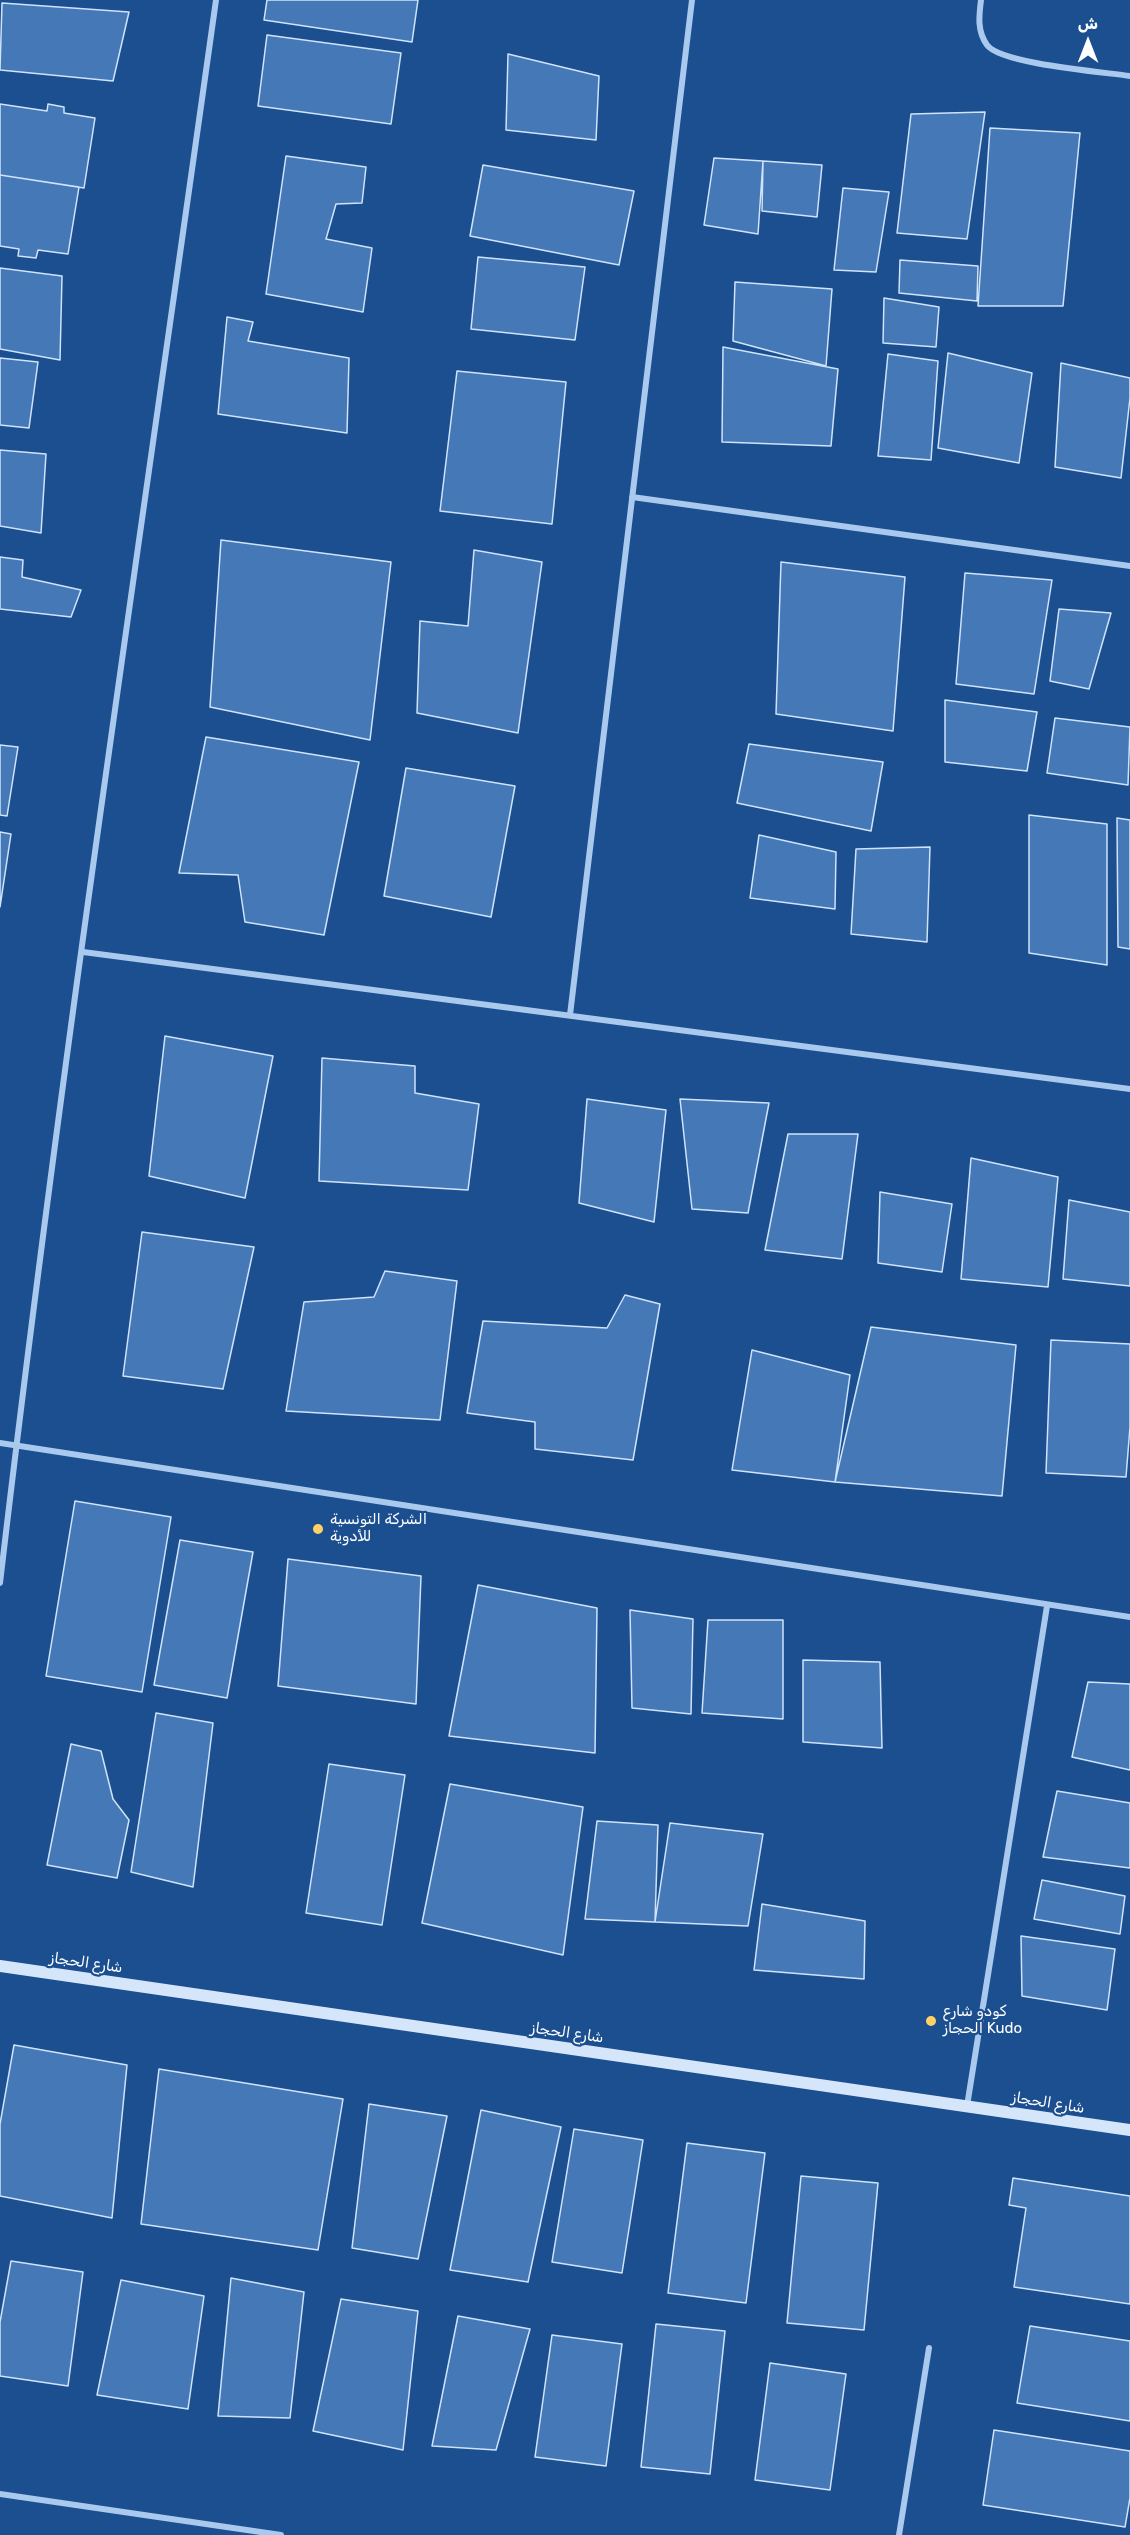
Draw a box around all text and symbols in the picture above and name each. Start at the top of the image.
north arrow [1058,12,1118,72]
text: ش [1078,14,1098,33]
place label: الشركة التونسية للأدوية [330,1511,427,1546]
marker: الشركة التونسية للأدوية [311,1522,325,1536]
street label: شارع الحجاز [48,1949,124,1977]
place label: كودو شارع الحجاز Kudo [943,2003,1022,2038]
marker: كودو شارع الحجاز Kudo [924,2014,938,2028]
street label: شارع الحجاز [529,2019,605,2047]
street label: شارع الحجاز [1010,2088,1086,2118]

